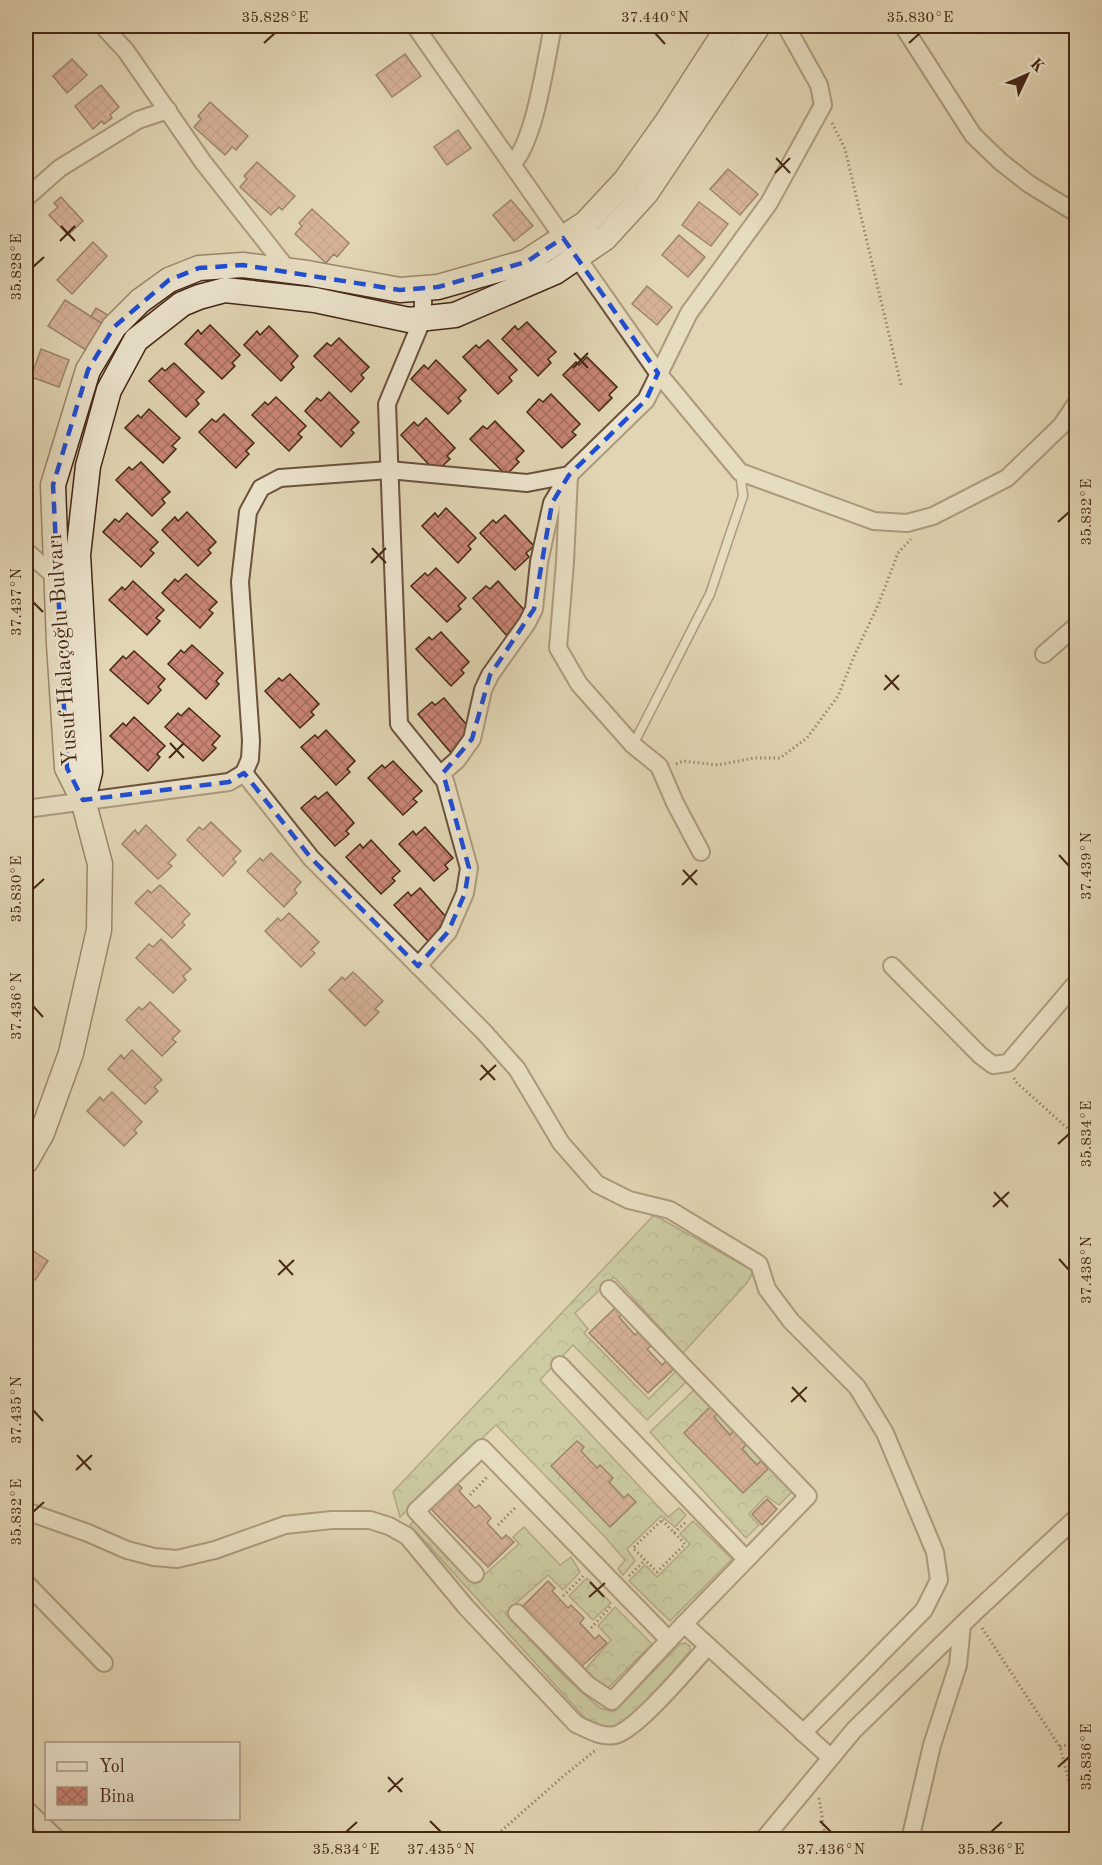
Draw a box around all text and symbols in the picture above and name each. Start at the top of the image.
text: 35.828°E [242,11,308,26]
text: 37.440°N [621,11,689,26]
text: 35.830°E [887,11,953,26]
north arrow [997,45,1057,105]
text: K [1026,56,1046,76]
text: 35.828°E [10,234,25,300]
text: 35.832°E [1080,479,1095,545]
street label: Yusuf Halaçoğlu Bulvarı [44,533,82,767]
text: 37.437°N [10,568,25,636]
text: 37.439°N [1080,832,1095,900]
text: 35.830°E [10,856,25,922]
text: 37.436°N [10,972,25,1040]
text: 35.834°E [1080,1101,1095,1167]
text: 37.438°N [1080,1236,1095,1304]
text: 37.435°N [10,1376,25,1444]
text: 35.832°E [10,1479,25,1545]
text: 35.836°E [1080,1724,1095,1790]
legend [45,1742,240,1820]
text: Yol [99,1758,125,1776]
text: Bina [99,1788,135,1806]
text: 35.834°E [313,1843,379,1858]
text: 37.435°N [407,1843,475,1858]
text: 37.436°N [797,1843,865,1858]
text: 35.836°E [958,1843,1024,1858]

